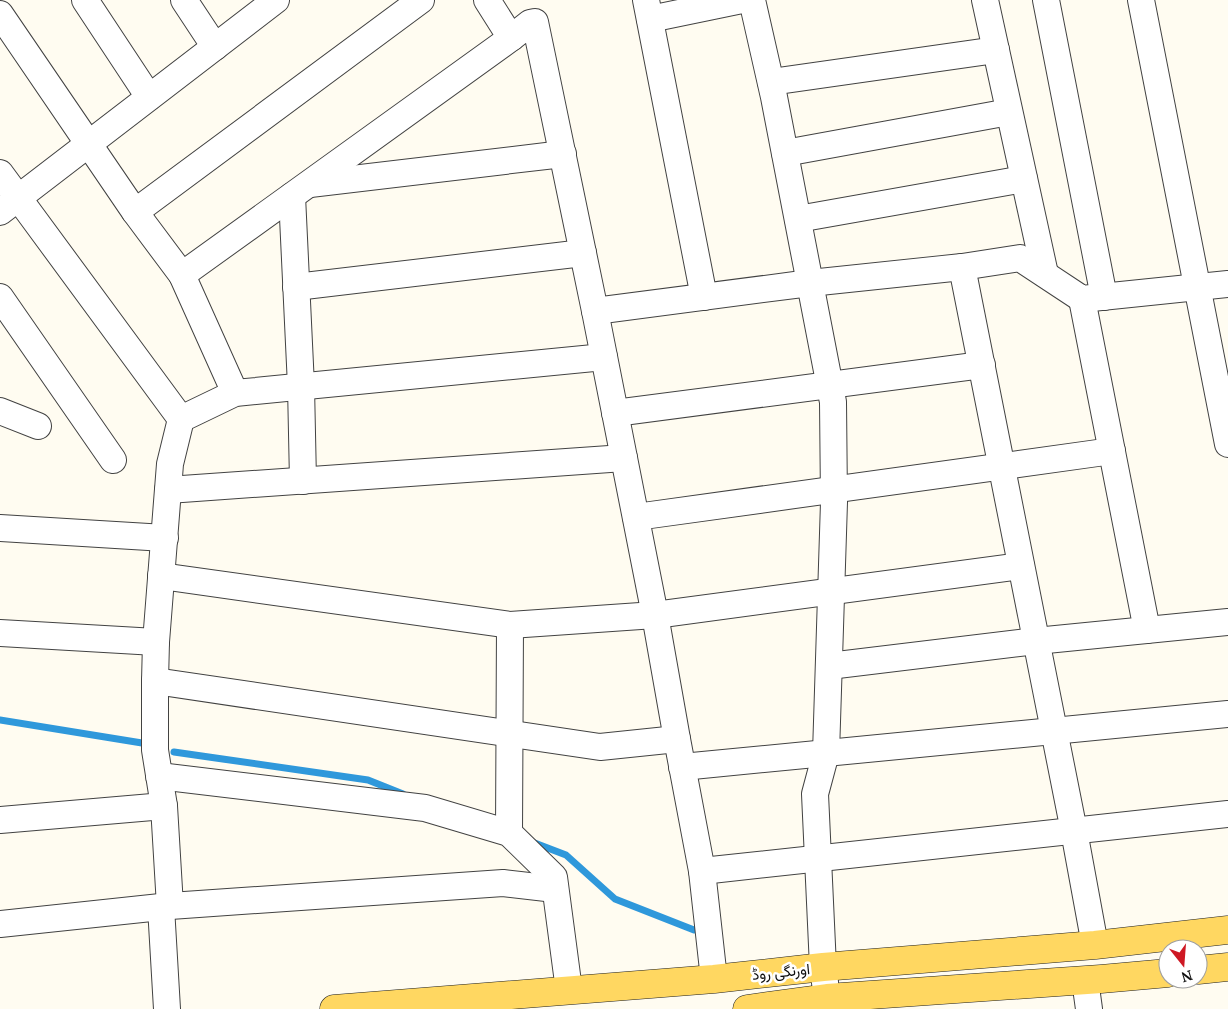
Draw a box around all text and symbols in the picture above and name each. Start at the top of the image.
north arrow [1158,939,1208,989]
street label: اورنگی روڈ [751,958,811,985]
text: N [1179,966,1195,988]

